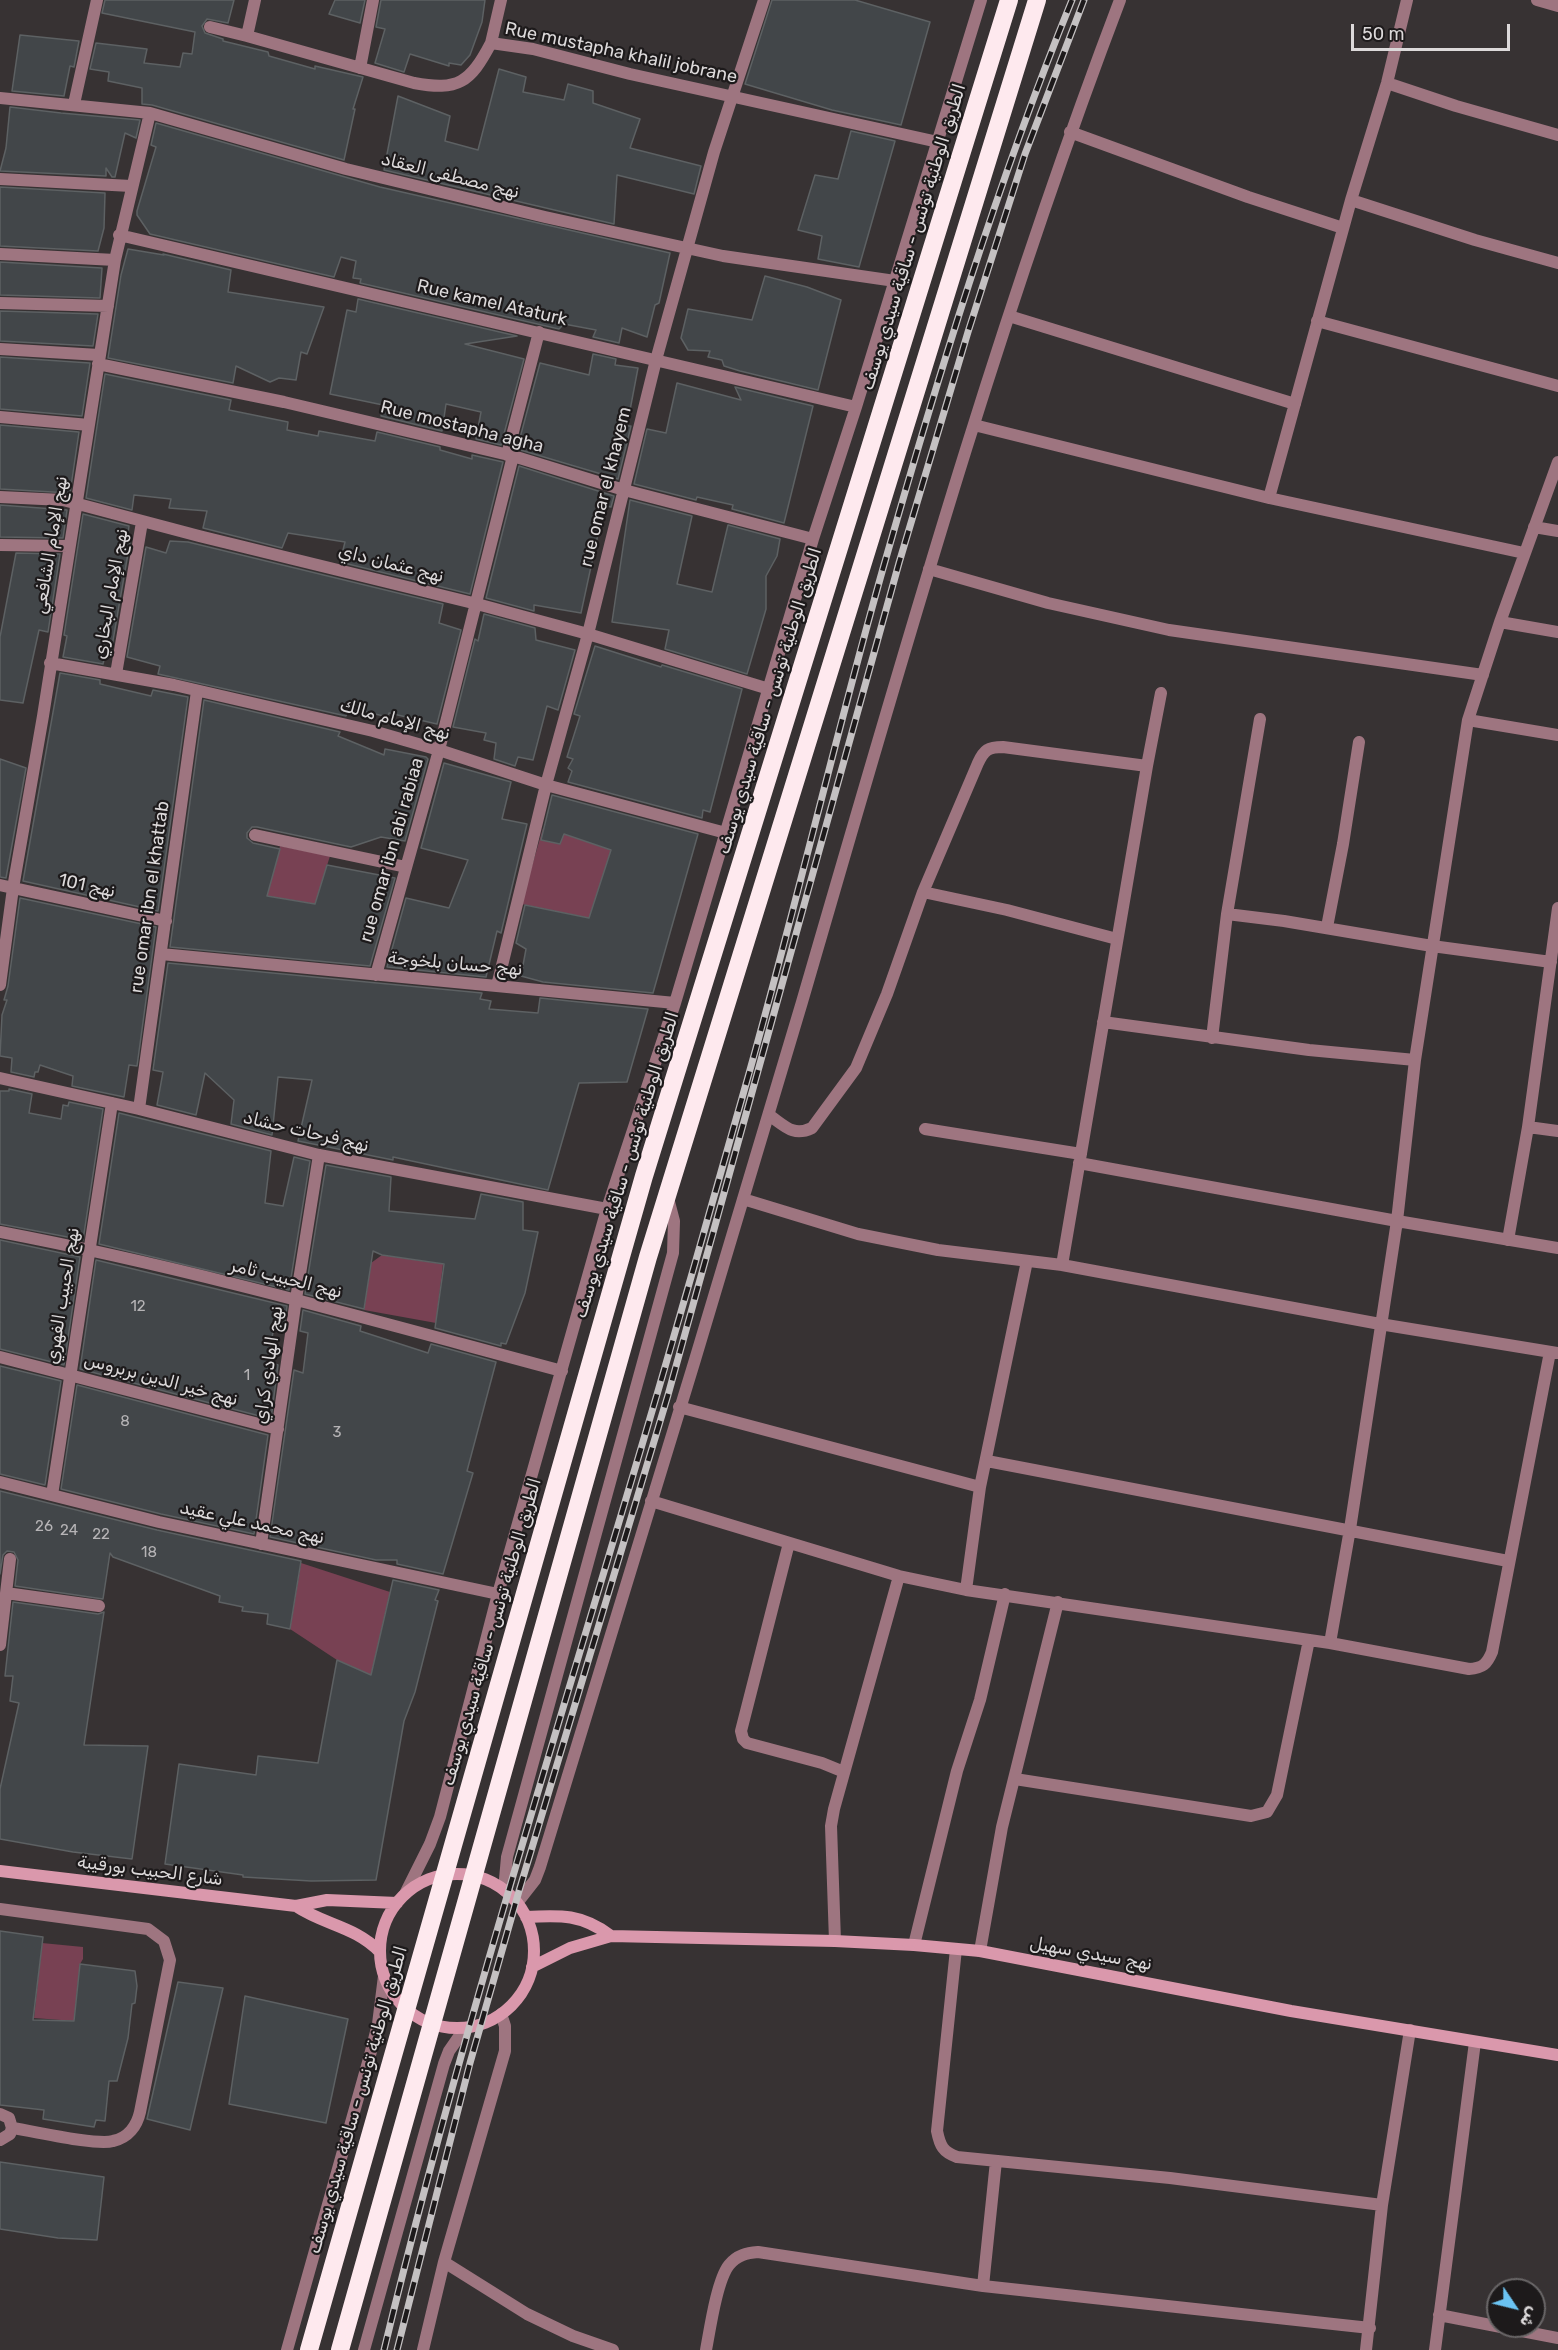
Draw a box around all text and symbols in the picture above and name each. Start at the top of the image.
scale bar [1354,12,1513,50]
street label: Rue mustapha khalil jobrane [503,18,739,88]
text: 50 m [1362,23,1405,45]
street label: الطريق الوطنية تونس - ساقية سيدي يوسف [857,81,971,393]
street label: نهج مصطفى العقاد [379,148,521,204]
street label: Rue kamel Ataturk [415,275,569,331]
street label: Rue mostapha agha [378,396,546,458]
street label: rue omar el khayem [576,405,636,569]
street label: نهج الإمام الشافعي [29,474,73,616]
street label: نهج الإمام البخاري [89,527,133,661]
street label: نهج عثمان داي [336,540,446,588]
street label: الطريق الوطنية تونس - ساقية سيدي يوسف [713,545,827,857]
street label: نهج الإمام مالك [337,695,453,745]
street label: rue omar ibn abi rabiaa [355,755,429,945]
street label: rue omar ibn el khattab [126,800,174,994]
street label: نهج 101 [57,869,117,903]
street label: نهج حسان بلخوجة [387,947,523,981]
street label: الطريق الوطنية تونس - ساقية سيدي يوسف [570,1009,684,1321]
street label: نهج فرحات حشاد [241,1107,371,1157]
street label: نهج الحبيب الفهري [42,1226,84,1366]
street label: نهج الحبيب ثامر [228,1255,344,1303]
house number: 12 [130,1298,146,1316]
street label: نهج الهادي كراي [250,1304,288,1426]
street label: نهج خير الدين بربروس [82,1349,240,1411]
house number: 1 [244,1367,250,1385]
house number: 8 [120,1413,130,1431]
house number: 3 [332,1424,342,1442]
street label: الطريق الوطنية تونس - ساقية سيدي يوسف [438,1476,546,1788]
street label: نهج محمد علي عقيد [178,1497,326,1549]
house number: 26 [35,1518,53,1536]
house number: 24 [60,1522,78,1540]
house number: 22 [92,1526,110,1544]
house number: 18 [141,1544,157,1562]
street label: شارع الحبيب بورقيبة [76,1851,224,1891]
street label: نهج سيدي سهيل [1028,1933,1154,1975]
street label: الطريق الوطنية تونس - ساقية سيدي يوسف [304,1944,412,2256]
north arrow [1486,2278,1546,2338]
text: ش [1516,2304,1543,2331]

